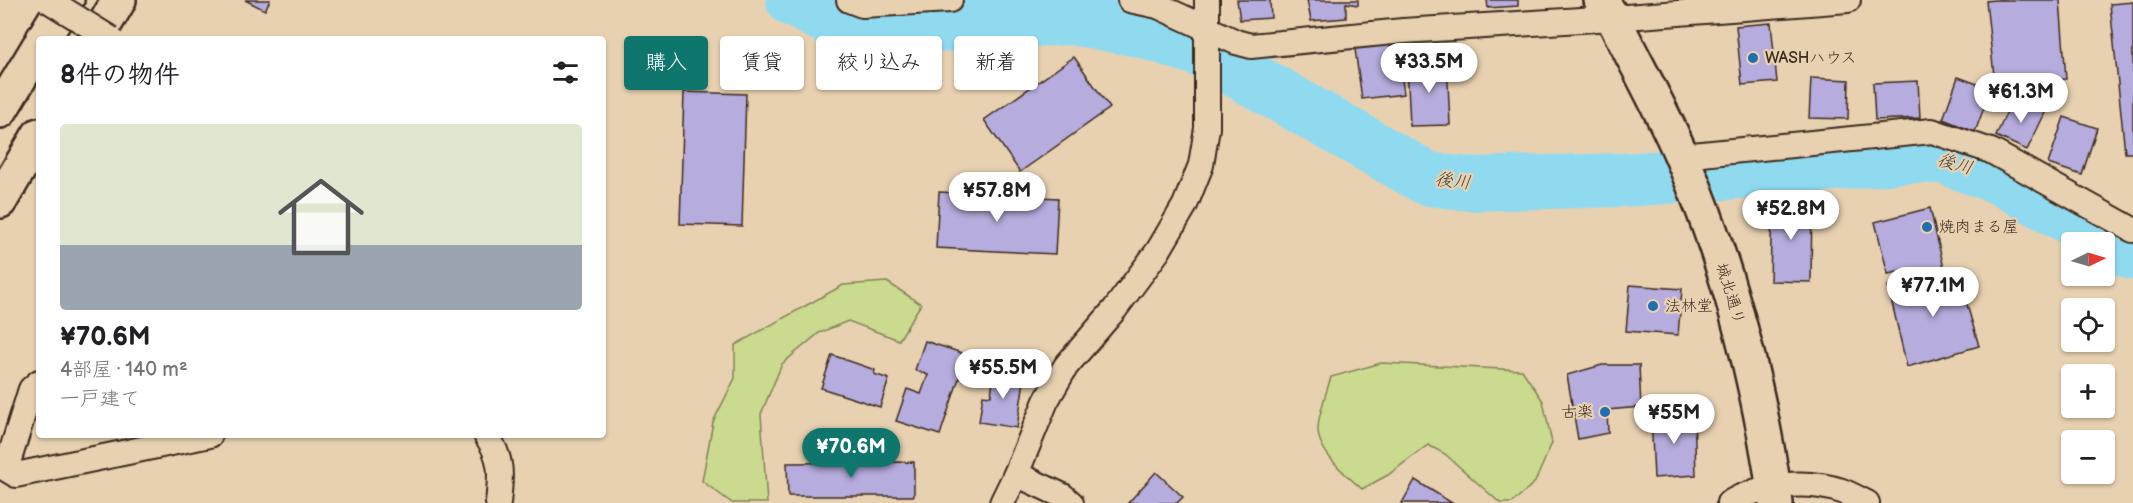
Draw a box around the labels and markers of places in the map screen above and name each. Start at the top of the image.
pin: ¥33.5M [1380,43,1478,94]
place label: WASHハウス [1765,49,1857,68]
marker: WASHハウス [1746,51,1760,65]
pin: ¥61.3M [1972,73,2070,124]
pin: ¥57.8M [948,172,1046,223]
pin: ¥52.8M [1742,190,1840,241]
place label: 焼肉まる屋 [1939,218,2019,237]
marker: 焼肉まる屋 [1920,220,1934,234]
pin: ¥77.1M [1884,267,1982,318]
place label: 法林堂 [1665,297,1713,316]
marker: 法林堂 [1646,299,1660,313]
pin: ¥55.5M [954,349,1052,400]
pin: ¥55M [1638,394,1710,445]
place label: 古楽 [1561,403,1593,422]
marker: 古楽 [1598,405,1612,419]
pin: ¥70.6M [802,428,900,479]

